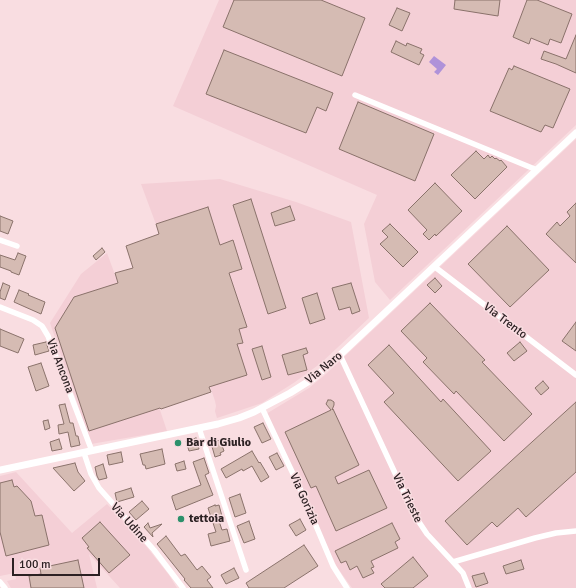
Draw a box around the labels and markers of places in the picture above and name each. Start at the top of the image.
place label: Bar di Giulio [186,436,251,450]
marker: Bar di Giulio [173,438,183,448]
place label: tettoia [189,512,224,526]
marker: tettoia [176,514,186,524]

